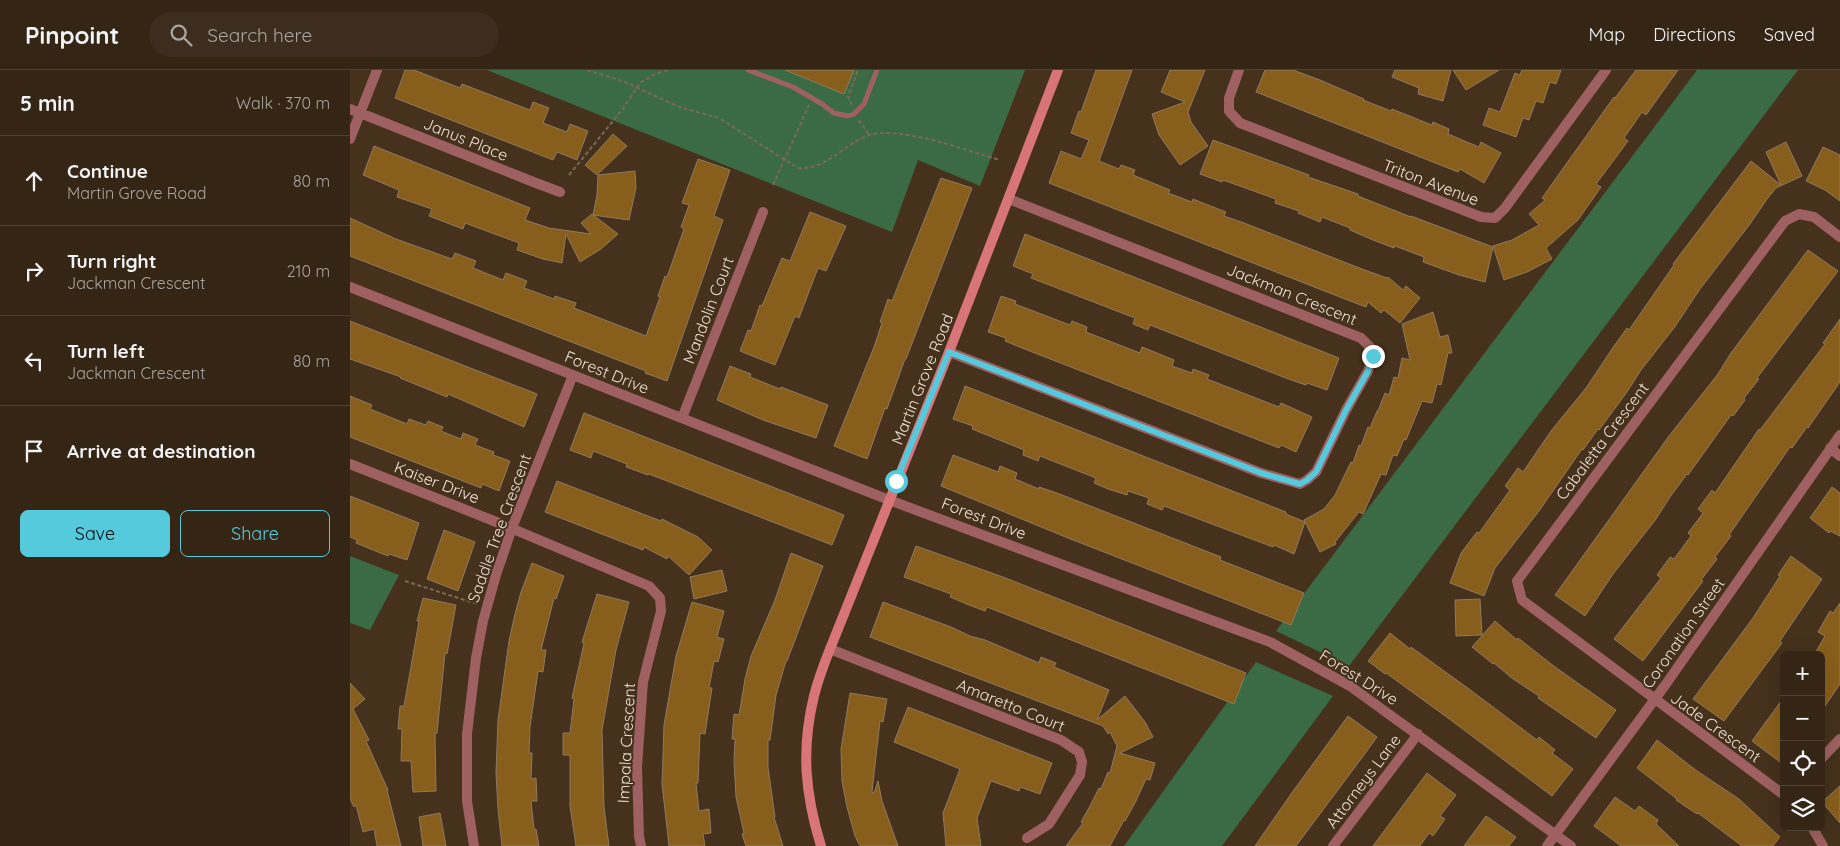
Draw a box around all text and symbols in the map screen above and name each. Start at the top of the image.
search box [149,12,499,57]
text: Pinpoint [25,20,119,50]
icon: search [167,21,195,49]
text: Search here [207,23,312,47]
text: Map [1588,23,1625,46]
text: Directions [1653,23,1736,46]
text: Saved [1764,23,1815,46]
text: 5 min [20,90,75,116]
text: Walk · 370 m [236,93,330,113]
street label: Janus Place [421,113,511,165]
street label: Triton Avenue [1380,154,1482,210]
text: Continue [67,159,148,183]
icon: ahead [20,167,48,195]
text: 80 m [293,171,330,191]
text: Martin Grove Road [67,183,207,203]
text: Turn right [67,249,156,273]
street label: Mandolin Court [678,254,738,366]
icon: right [20,257,48,285]
street label: Jackman Crescent [1224,259,1360,329]
text: 210 m [287,261,330,281]
text: Jackman Crescent [67,273,205,293]
street label: Martin Grove Road [887,311,957,447]
text: Turn left [67,339,145,363]
route end [1362,345,1385,368]
street label: Forest Drive [562,346,652,398]
icon: left [20,347,48,375]
text: 80 m [293,351,330,371]
text: Jackman Crescent [67,363,205,383]
street label: Cabaletta Crescent [1551,378,1653,504]
icon: arrive [20,437,48,465]
text: Arrive at destination [67,439,256,463]
street label: Saddle Tree Crescent [463,451,535,605]
street label: Kaiser Drive [392,457,482,507]
route start [885,470,908,493]
street label: Forest Drive [939,493,1029,543]
button: Save [20,510,170,557]
button: Share [180,510,330,557]
street label: Coronation Street [1637,574,1729,692]
street label: Forest Drive [1316,645,1402,709]
map controls [1780,651,1825,831]
button: + [1780,651,1825,696]
street label: Amaretto Court [954,674,1068,736]
street label: Impala Crescent [613,682,639,804]
street label: Jade Crescent [1667,688,1765,766]
button: − [1780,696,1825,741]
street label: Attorneys Lane [1321,730,1405,832]
button: locate [1780,741,1825,786]
button: layers [1780,786,1825,831]

